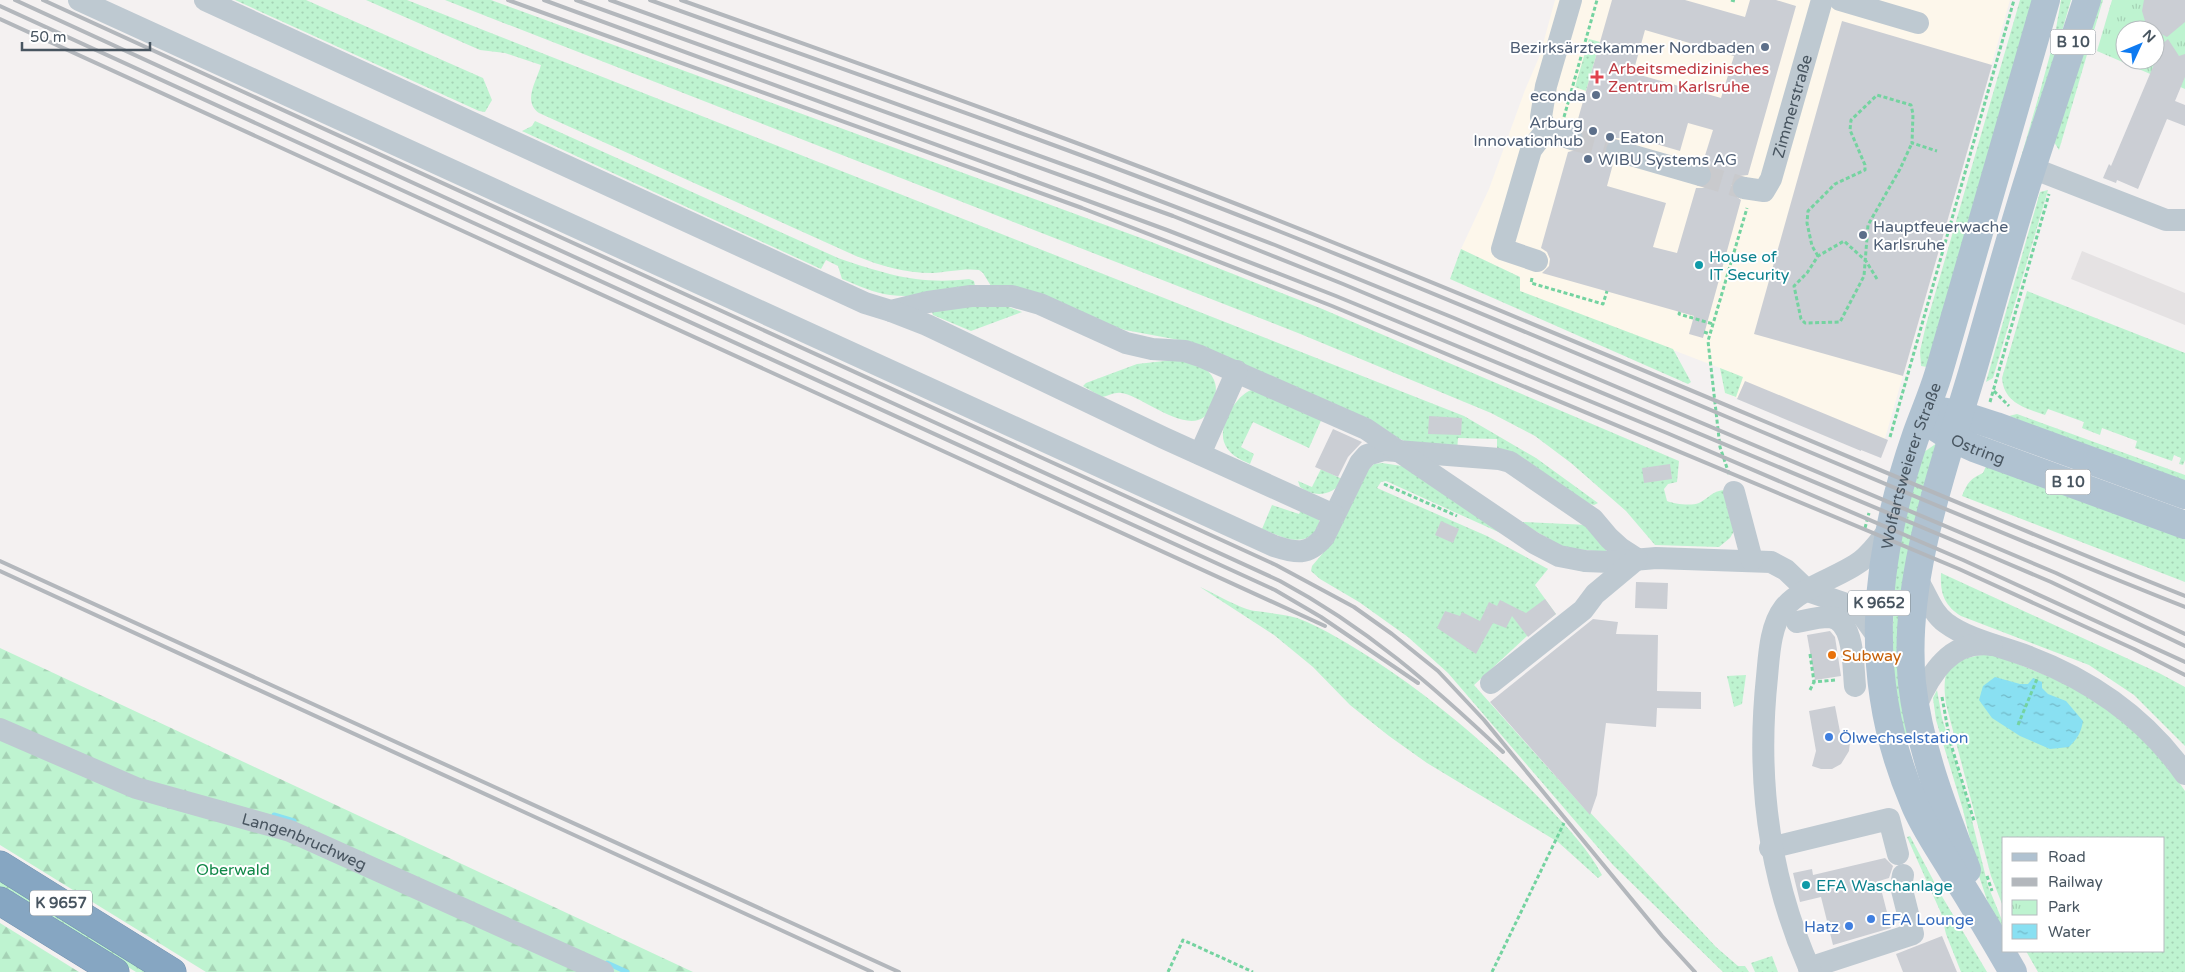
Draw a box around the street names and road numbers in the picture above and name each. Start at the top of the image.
road number: B 10 [2050,30,2096,54]
street label: Zimmerstraße [1769,52,1817,160]
street label: Wolfartsweierer Straße [1877,380,1946,551]
street label: Ostring [1947,430,2008,469]
road number: B 10 [2046,470,2090,494]
road number: K 9652 [1848,590,1910,616]
street label: Langenbruchweg [239,809,370,875]
road number: K 9657 [30,890,92,916]

